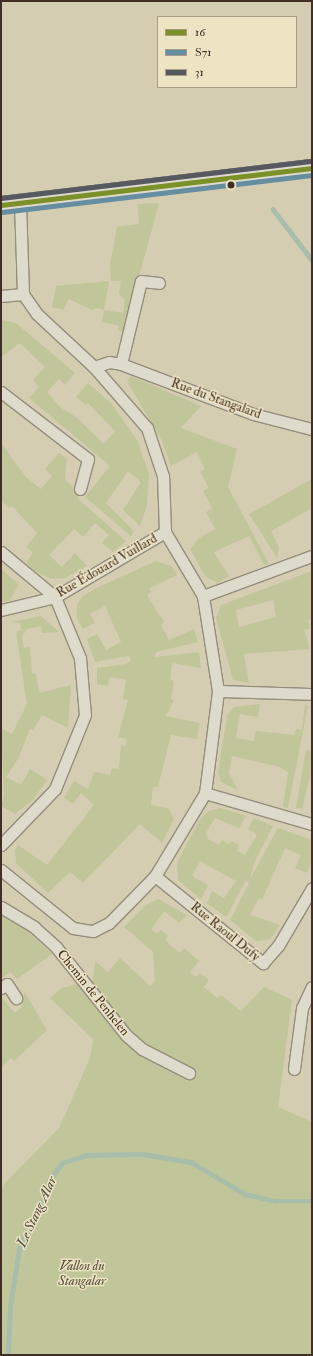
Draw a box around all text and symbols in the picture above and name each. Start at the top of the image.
legend [157,16,297,88]
text: 16 [195,25,205,40]
text: S71 [195,45,211,60]
text: 31 [195,65,204,80]
unlabelled marker [226,180,236,190]
street label: Rue du Stangalard [169,375,263,423]
street label: Rue Édouard Vuillard [54,531,160,601]
street label: Rue Raoul Dufy [187,899,263,965]
street label: Chemin de Penhelen [53,947,133,1039]
water label: Le Stang Alar [13,1174,61,1250]
park label: Vallon du Stangalar [58,1259,106,1290]

